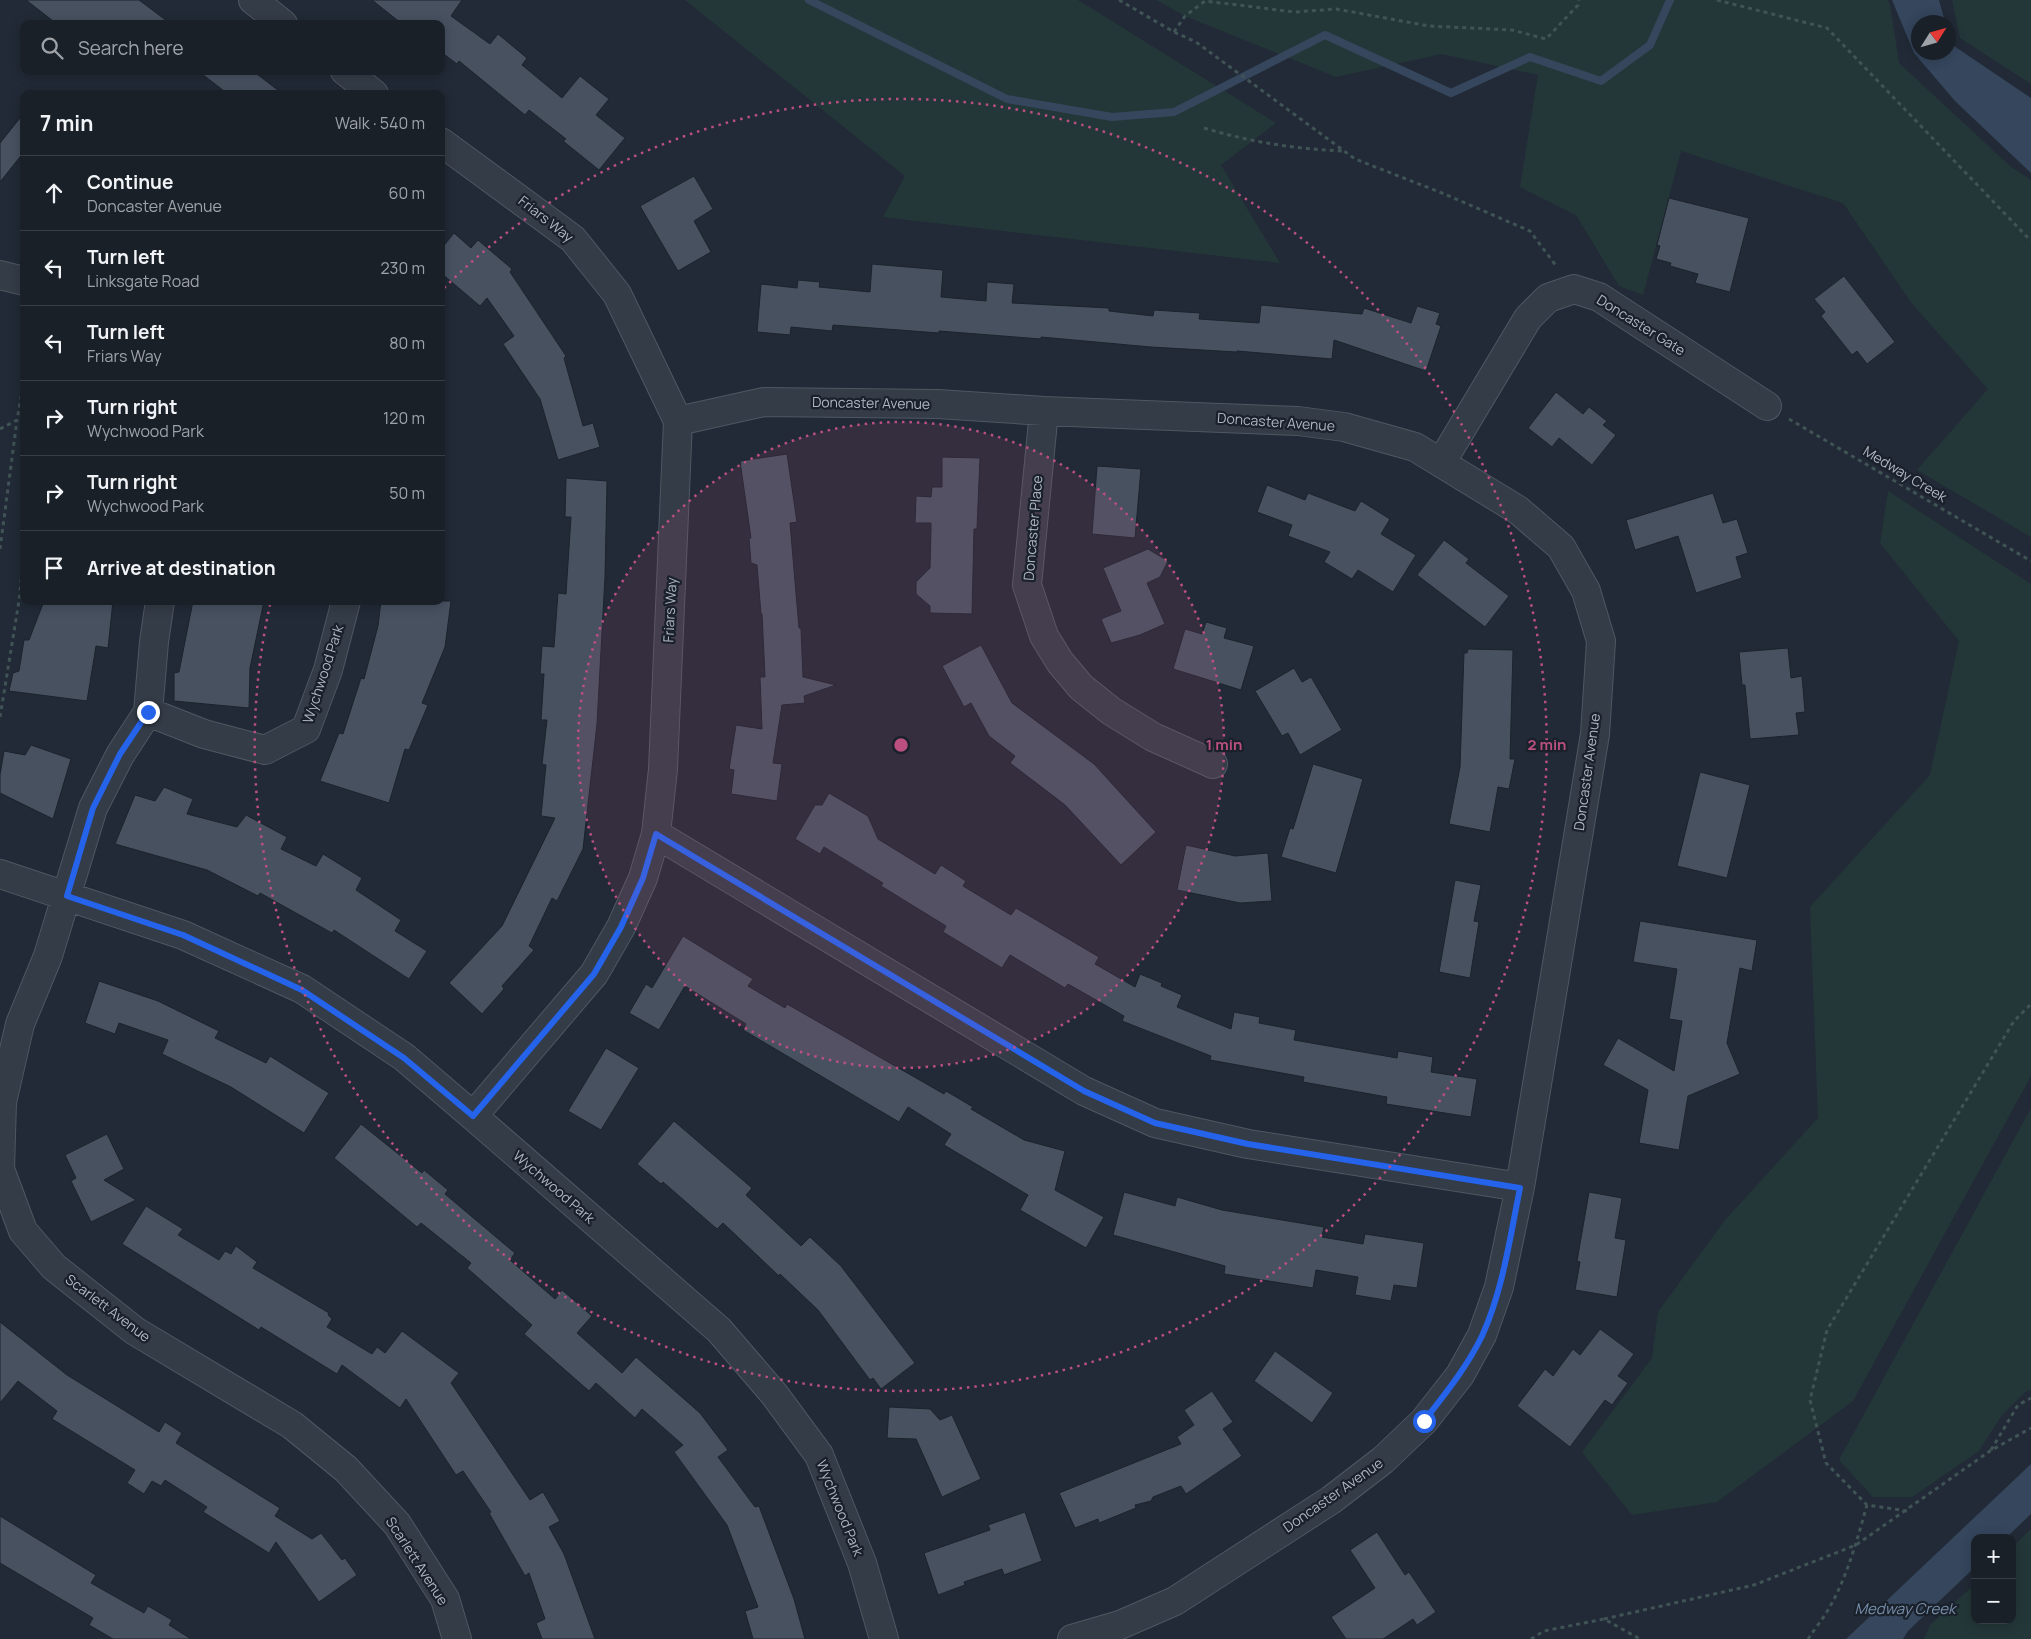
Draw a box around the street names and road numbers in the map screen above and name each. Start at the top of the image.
street label: Friars Way [515,191,578,247]
street label: Doncaster Gate [1593,290,1689,359]
street label: Doncaster Avenue [812,392,930,413]
street label: Doncaster Avenue [1216,408,1336,435]
street label: Medway Creek [1860,441,1951,507]
street label: Doncaster Place [1018,475,1047,581]
street label: Friars Way [658,576,681,643]
street label: Wychwood Park [298,621,348,725]
street label: Doncaster Avenue [1569,712,1604,832]
street label: Wychwood Park [509,1146,600,1228]
street label: Scarlett Avenue [62,1269,155,1346]
street label: Doncaster Avenue [1279,1453,1387,1536]
street label: Wychwood Park [812,1457,869,1560]
street label: Scarlett Avenue [382,1513,453,1609]

